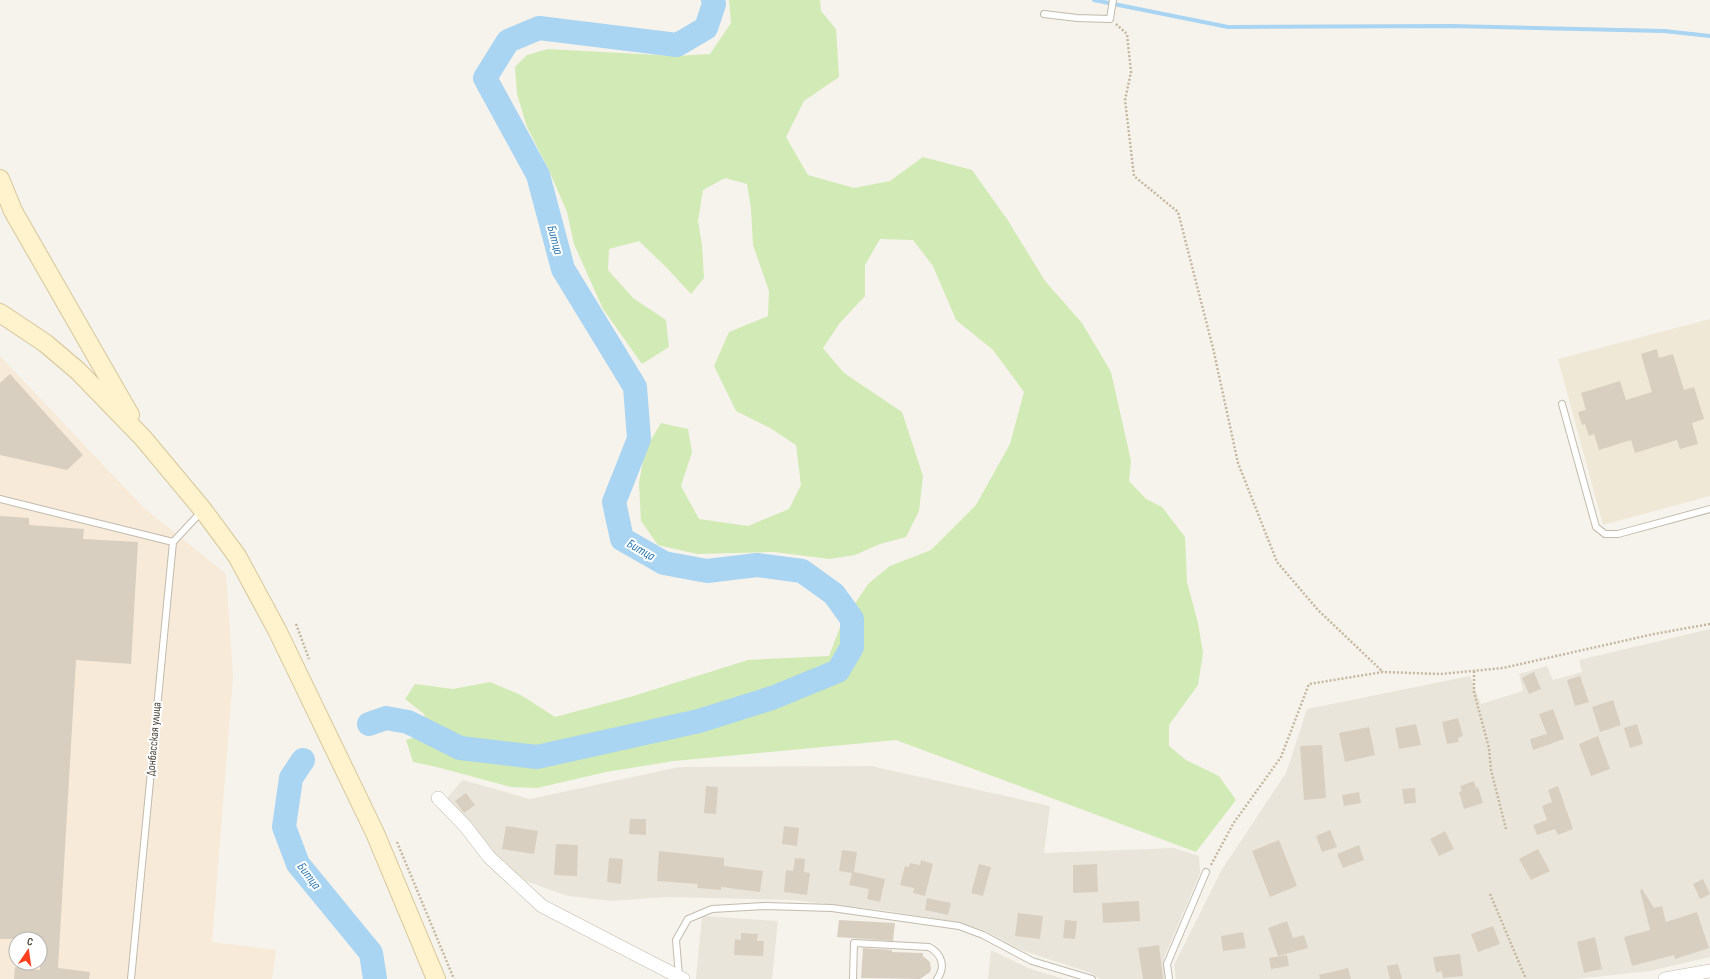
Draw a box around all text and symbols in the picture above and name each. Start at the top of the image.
water label: Битца [543,224,567,257]
water label: Битца [624,536,659,565]
street label: Донбасская улица [143,701,165,777]
water label: Битца [294,859,325,893]
north arrow [8,931,48,971]
text: С [26,935,35,949]

